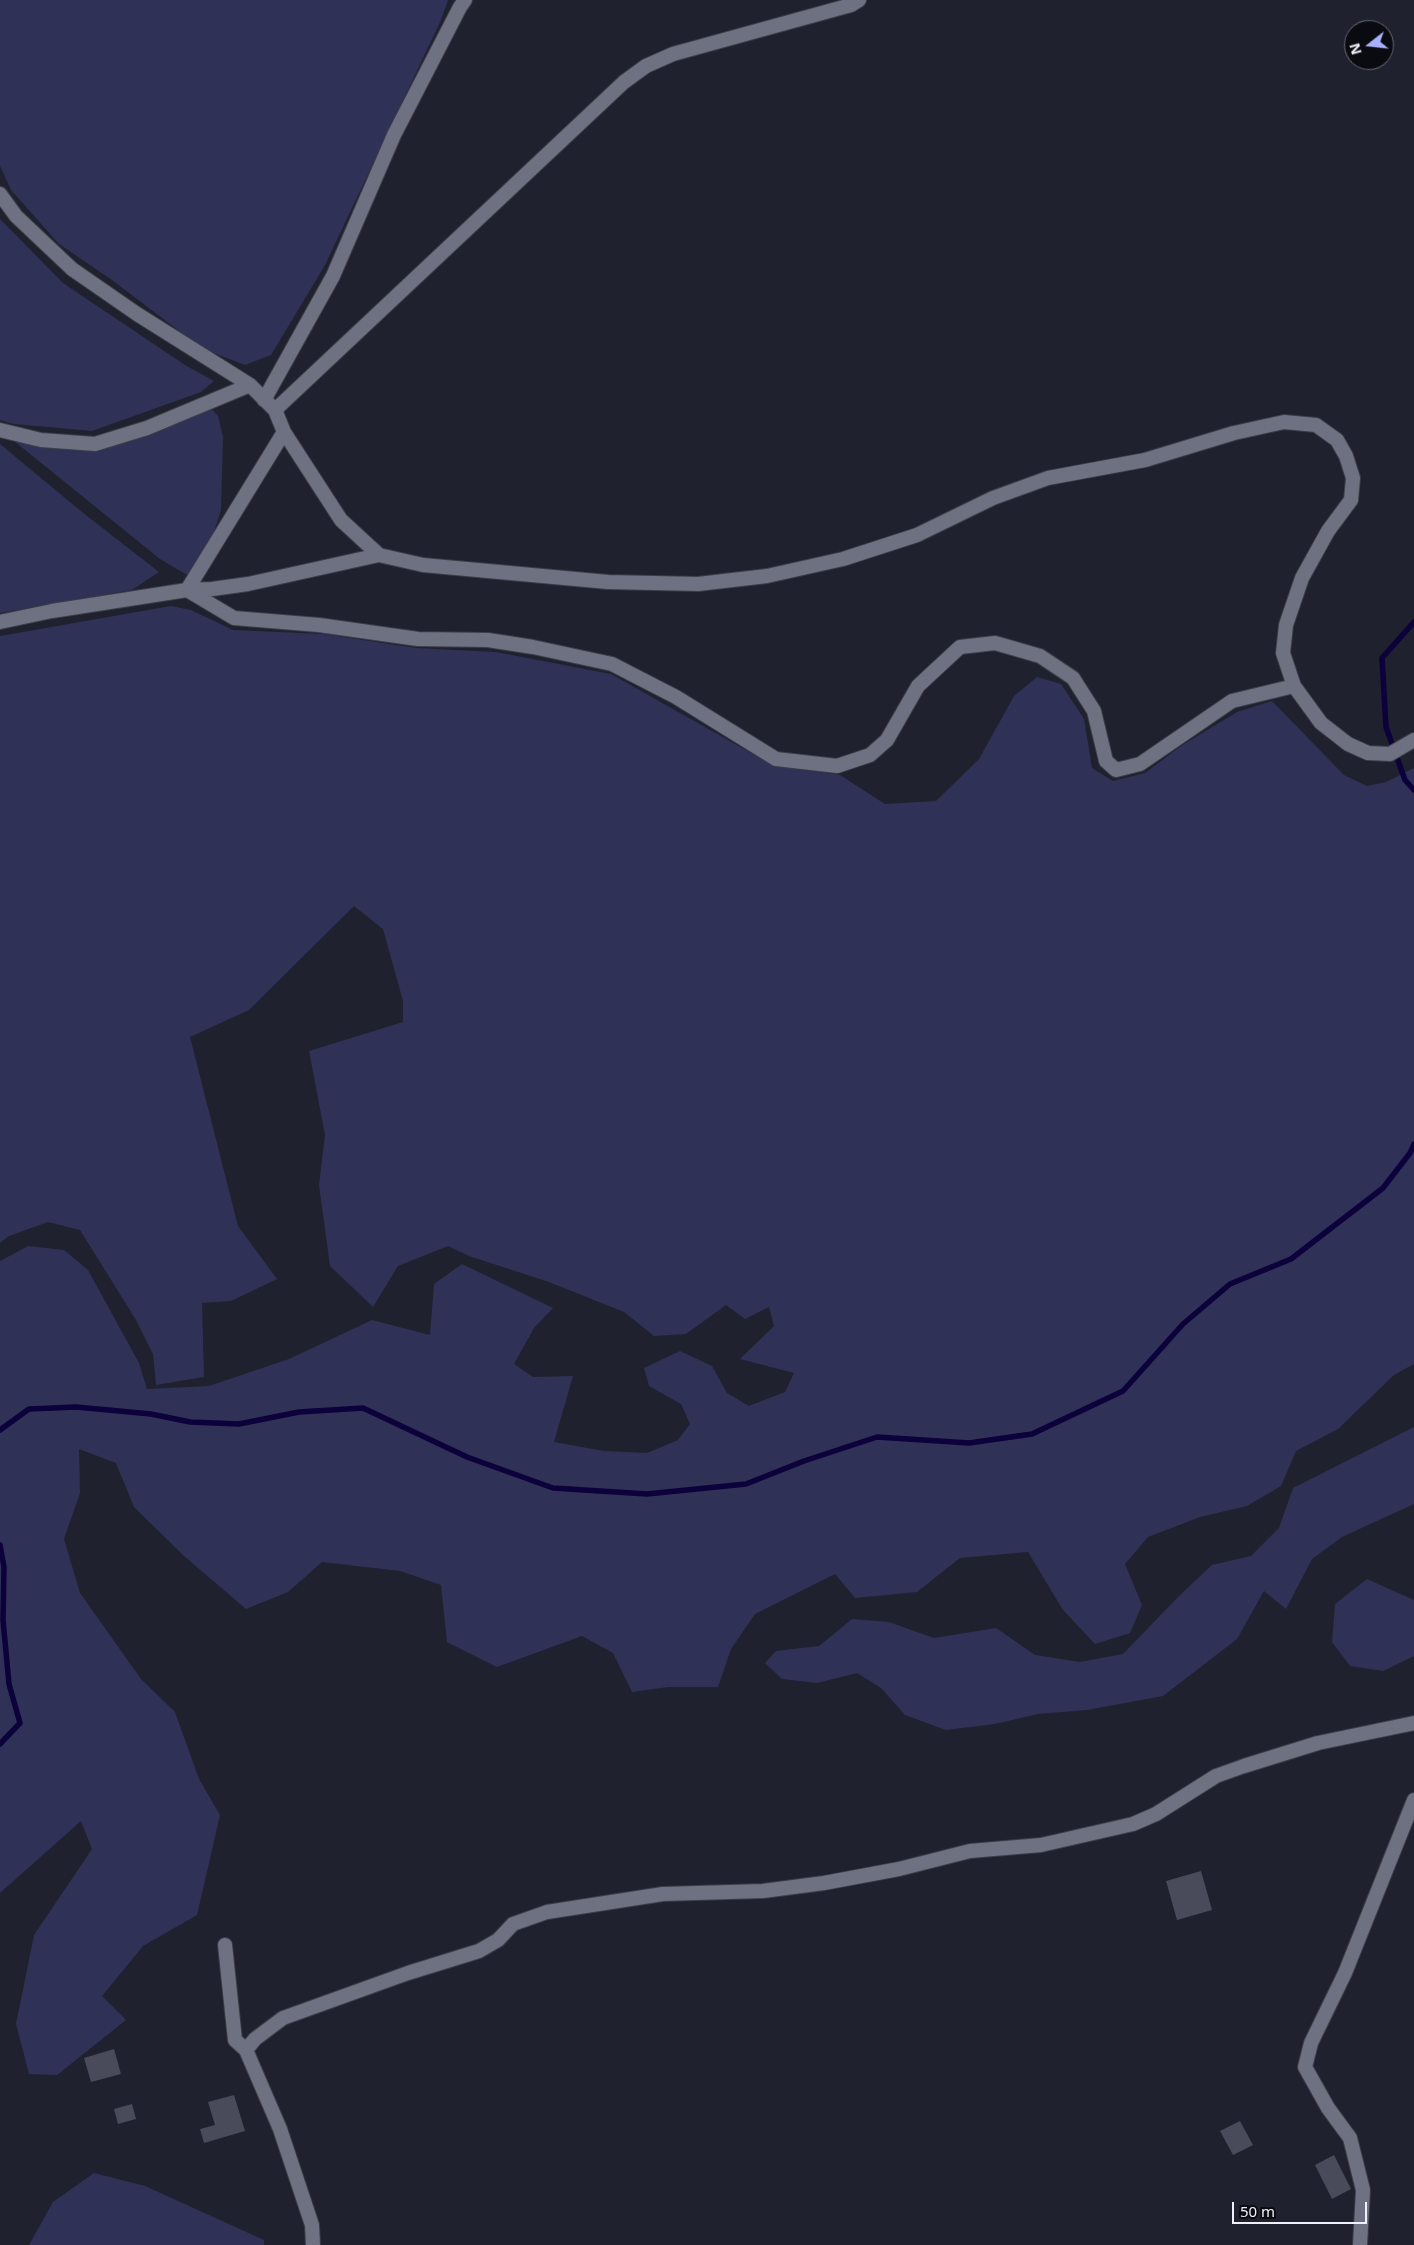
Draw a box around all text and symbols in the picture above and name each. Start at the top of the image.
north arrow [1344,20,1394,70]
text: N [1344,41,1366,57]
scale bar [1234,2192,1369,2224]
text: 50 m [1240,2201,1275,2221]

